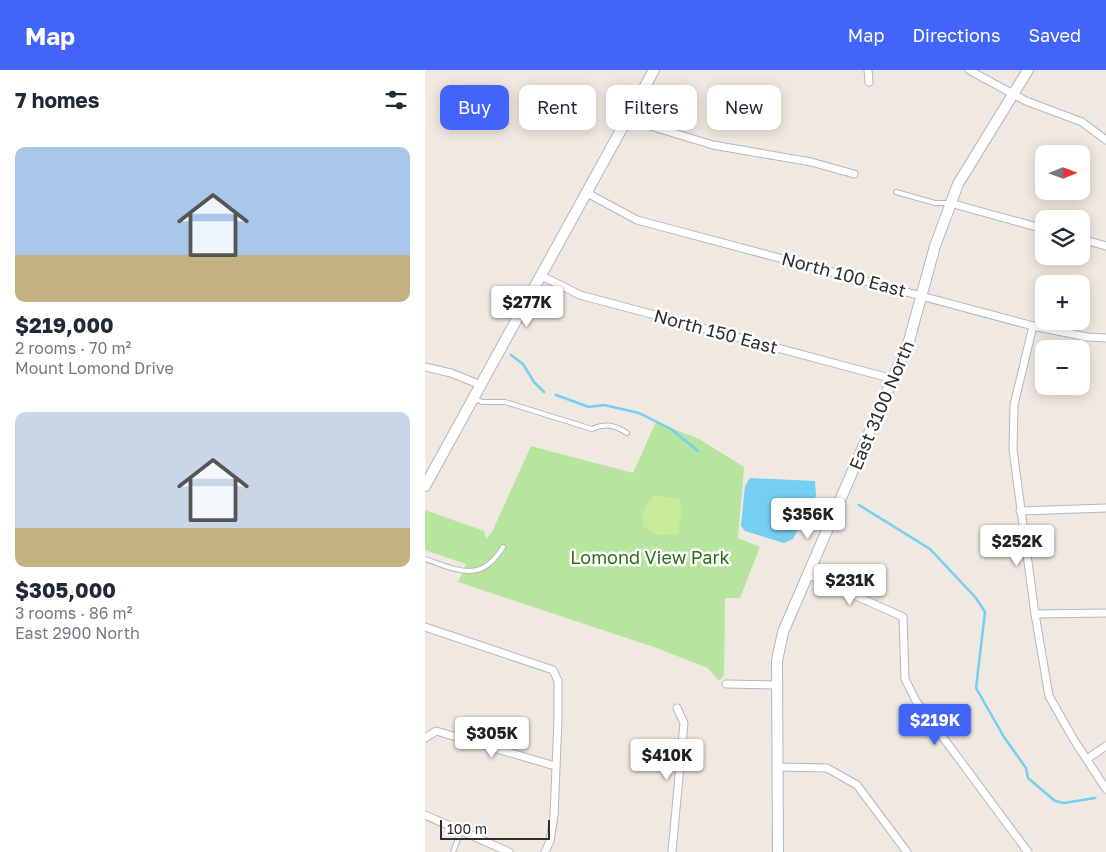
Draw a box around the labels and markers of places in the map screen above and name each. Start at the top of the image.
pin: $277K [492,286,562,328]
pin: $356K [773,498,843,540]
pin: $252K [982,524,1052,567]
pin: $231K [815,564,885,606]
pin: $219K [900,704,970,746]
pin: $305K [457,716,527,759]
pin: $410K [632,738,702,781]

